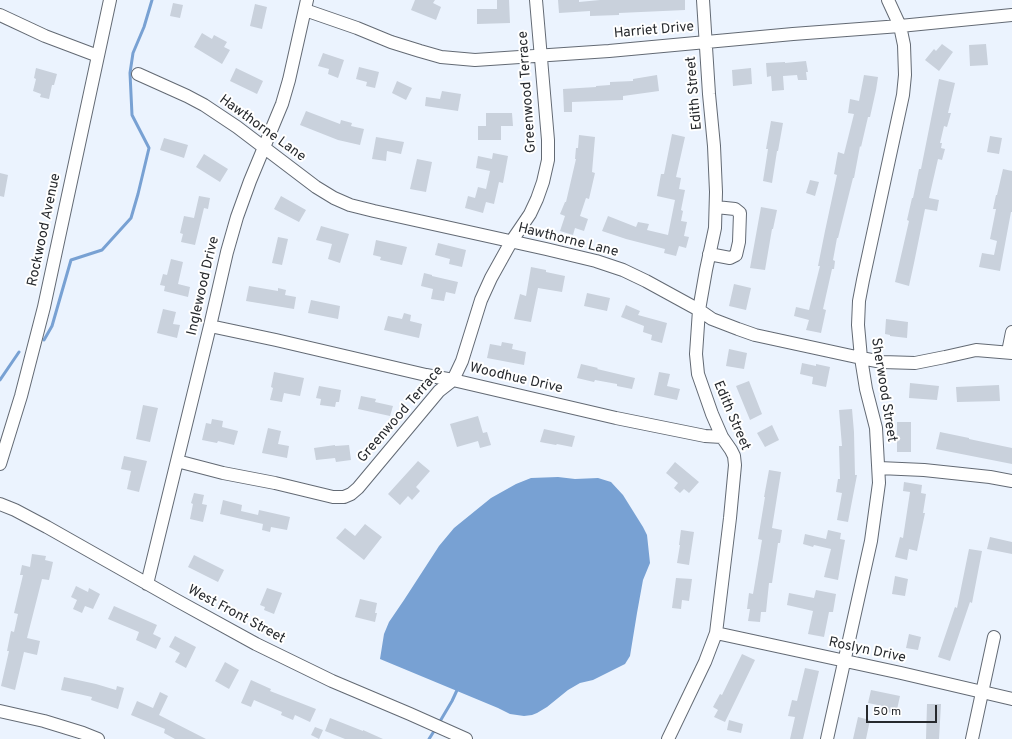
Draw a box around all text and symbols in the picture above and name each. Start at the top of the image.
street label: Harriet Drive [613,19,695,43]
street label: Greenwood Terrace [515,30,541,154]
street label: Edith Street [683,55,707,131]
street label: Hawthorne Lane [215,92,309,166]
street label: Rockwood Avenue [25,172,65,288]
street label: Hawthorne Lane [516,220,620,262]
street label: Inglewood Drive [184,235,224,337]
street label: Sherwood Street [866,337,900,443]
street label: Woodhue Drive [468,360,564,398]
street label: Greenwood Terrace [355,363,447,467]
street label: Edith Street [709,379,753,453]
street label: West Front Street [184,582,288,648]
street label: Roslyn Drive [827,635,907,667]
scale bar [868,697,939,723]
text: 50 m [873,704,901,720]

